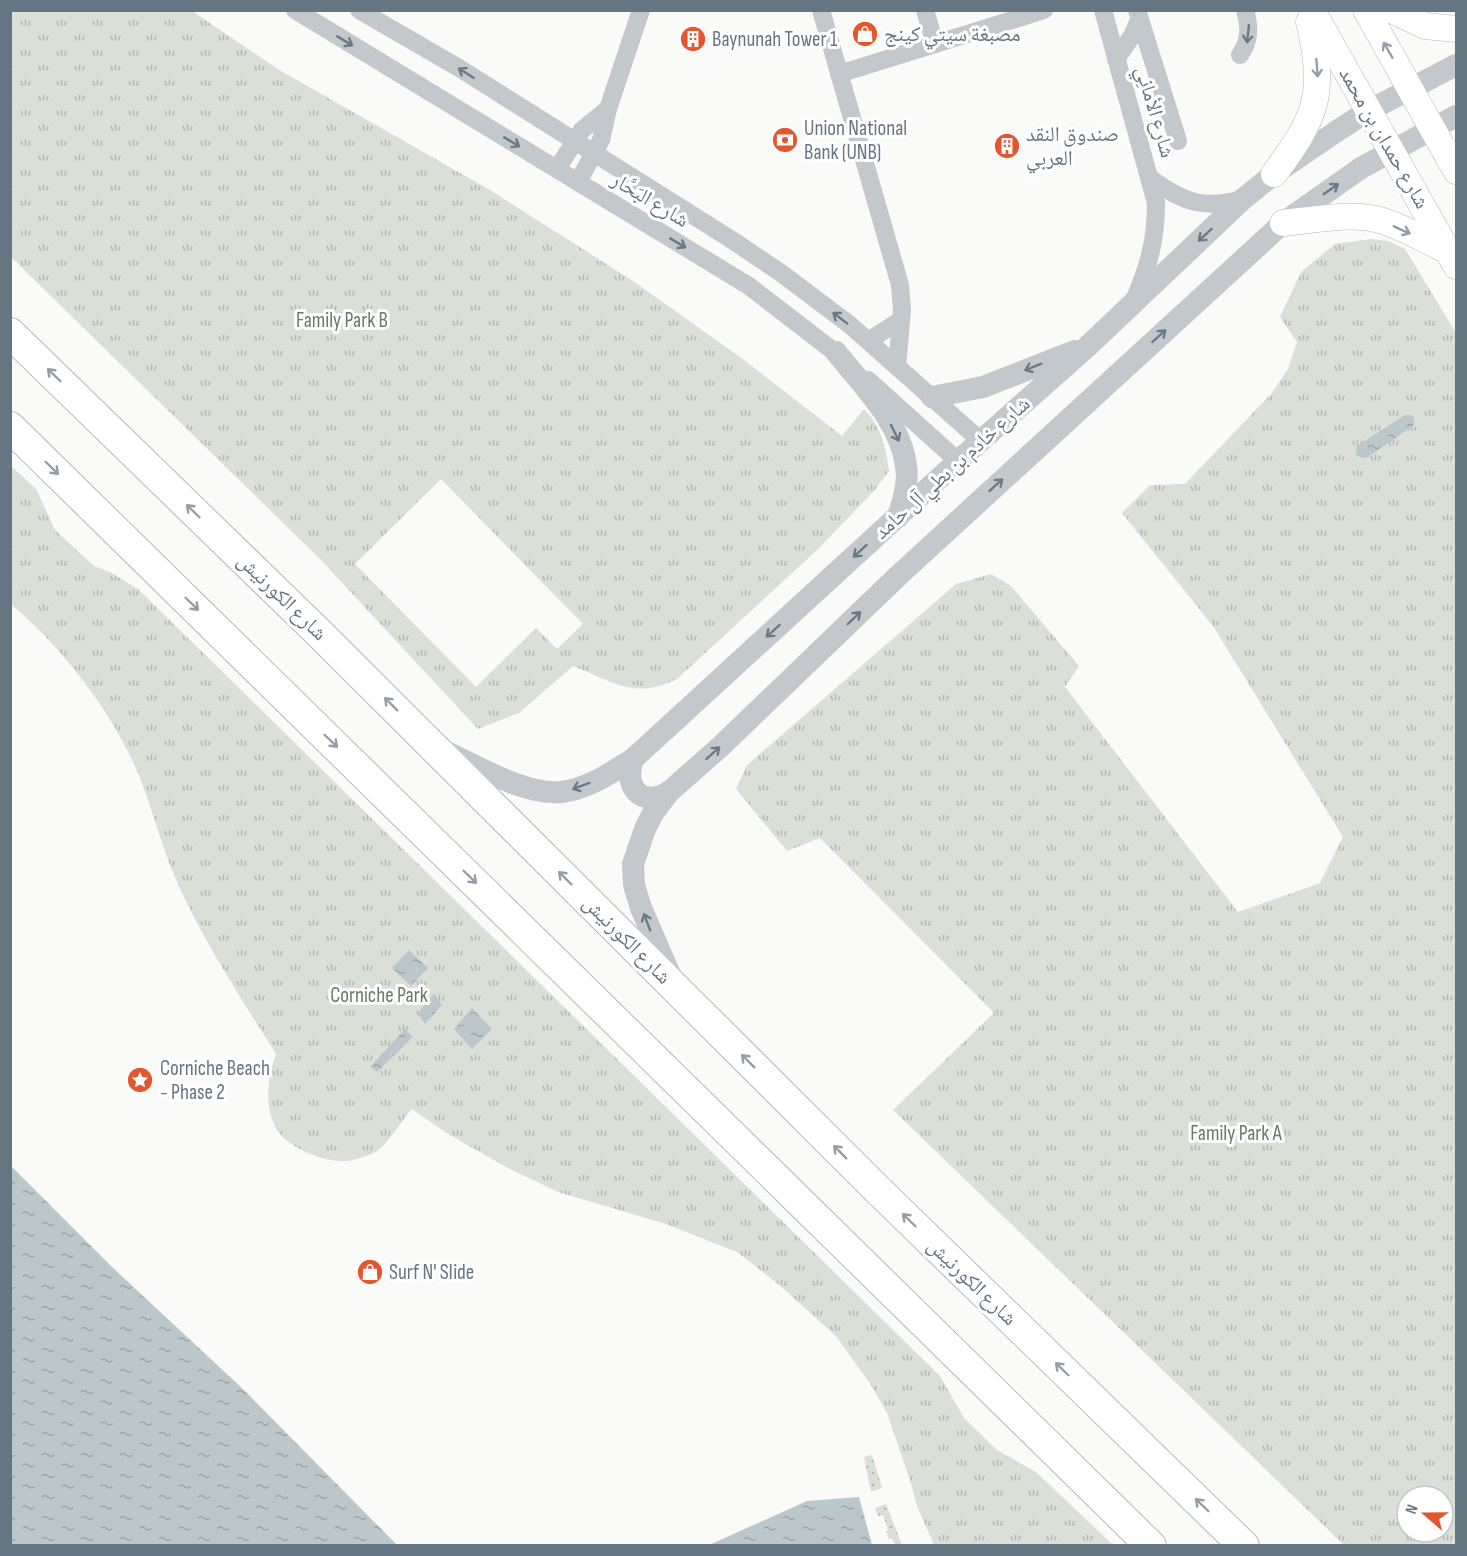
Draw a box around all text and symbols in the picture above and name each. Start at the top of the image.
shop icon: مصبغة سيتي كينج [850,19,880,49]
place label: مصبغة سيتي كينج [884,22,1021,50]
one-way arrow [1242,23,1253,43]
building icon: Baynunah Tower 1 [678,24,708,54]
place label: Baynunah Tower 1 [712,27,838,52]
one-way arrow [336,35,353,47]
one-way arrow [1382,41,1393,59]
one-way arrow [1312,57,1323,77]
street label: شارع الأمانِي [1127,63,1180,162]
street label: شارع حمدان بن محمد [1333,63,1435,213]
one-way arrow [458,66,475,79]
place label: Union National Bank (UNB) [804,116,907,165]
place label: صندوق النقد العربي [1026,122,1119,174]
bank icon: Union National Bank (UNB) [770,125,800,155]
building icon: صندوق النقد العربي [992,131,1022,161]
one-way arrow [503,137,520,149]
street label: شارع البَحَّار [606,167,693,233]
one-way arrow [1322,183,1339,195]
one-way arrow [1393,225,1411,236]
one-way arrow [1198,228,1213,242]
one-way arrow [669,238,686,250]
park label: Family Park B [296,308,388,333]
one-way arrow [833,311,849,324]
one-way arrow [1152,329,1167,343]
one-way arrow [1024,362,1043,373]
one-way arrow [46,367,61,382]
street label: شارع خادم بن بطي آل حامد [869,391,1037,547]
one-way arrow [889,424,901,442]
one-way arrow [45,461,60,475]
one-way arrow [988,478,1003,492]
one-way arrow [186,503,201,518]
one-way arrow [853,544,868,559]
street label: شارع الكورنيش [232,548,332,646]
one-way arrow [184,597,199,612]
one-way arrow [846,611,861,626]
one-way arrow [766,624,781,638]
one-way arrow [383,697,398,712]
one-way arrow [323,733,338,748]
one-way arrow [705,746,720,760]
one-way arrow [572,781,591,792]
one-way arrow [463,870,478,885]
one-way arrow [558,871,573,886]
street label: شارع الكورنيش [578,891,676,989]
one-way arrow [641,914,652,932]
park label: Corniche Park [330,983,428,1008]
one-way arrow [741,1053,756,1068]
place label: Corniche Beach - Phase 2 [160,1056,270,1105]
place icon: Corniche Beach - Phase 2 [125,1065,155,1095]
park label: Family Park A [1190,1121,1283,1146]
one-way arrow [832,1144,847,1159]
one-way arrow [902,1213,917,1228]
street label: شارع الكورنيش [922,1233,1022,1331]
shop icon: Surf N' Slide [355,1257,385,1287]
place label: Surf N' Slide [389,1260,474,1285]
one-way arrow [1055,1362,1070,1376]
north arrow [1395,1484,1455,1544]
one-way arrow [1195,1497,1210,1512]
text: N [1402,1502,1423,1517]

